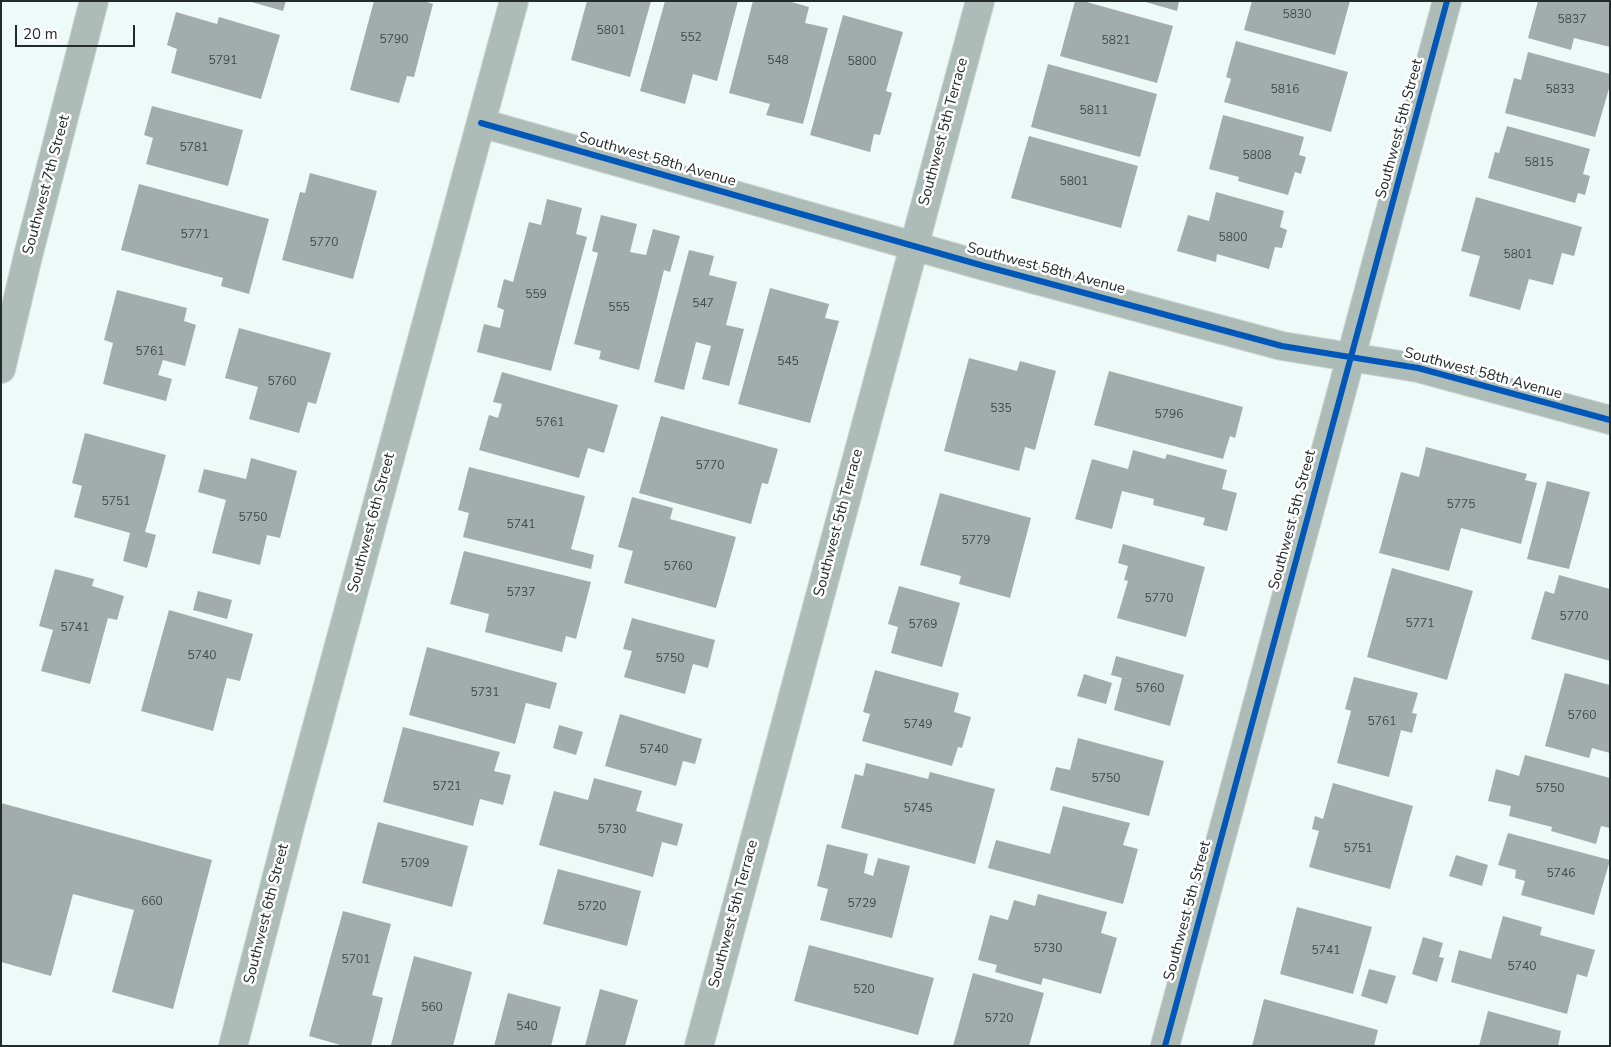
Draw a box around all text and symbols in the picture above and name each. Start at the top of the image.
house number: 5830 [1283,8,1311,22]
house number: 5837 [1558,13,1586,27]
scale bar [18,15,138,47]
text: 20 m [23,24,58,44]
house number: 5801 [597,24,625,38]
house number: 552 [680,31,702,45]
house number: 5790 [380,33,408,47]
house number: 5821 [1102,34,1130,48]
house number: 5791 [209,54,237,68]
house number: 548 [767,54,789,68]
house number: 5800 [848,55,876,69]
street label: Southwest 5th Terrace [916,56,972,208]
street label: Southwest 5th Street [1373,57,1427,201]
house number: 5816 [1271,83,1299,97]
house number: 5833 [1546,83,1574,97]
house number: 5811 [1080,104,1108,118]
street label: Southwest 7th Street [20,113,74,257]
street label: Southwest 58th Avenue [576,129,738,191]
house number: 5781 [180,141,208,155]
house number: 5808 [1243,149,1271,163]
house number: 5815 [1525,156,1553,170]
house number: 5801 [1060,175,1088,189]
house number: 5771 [181,228,209,242]
house number: 5800 [1219,231,1247,245]
house number: 5770 [310,236,338,250]
street label: Southwest 58th Avenue [965,239,1127,299]
house number: 5801 [1504,248,1532,262]
house number: 559 [525,288,547,302]
house number: 547 [692,297,714,311]
house number: 555 [608,301,630,315]
street label: Southwest 58th Avenue [1402,344,1564,404]
house number: 5761 [136,345,164,359]
house number: 545 [777,355,799,369]
house number: 5760 [268,375,296,389]
house number: 535 [990,402,1012,416]
house number: 5796 [1155,408,1183,422]
house number: 5761 [536,416,564,430]
street label: Southwest 5th Terrace [811,447,867,599]
street label: Southwest 5th Street [1266,448,1320,592]
street label: Southwest 6th Street [345,451,399,595]
house number: 5770 [696,459,724,473]
house number: 5751 [102,495,130,509]
house number: 5775 [1447,498,1475,512]
house number: 5750 [239,511,267,525]
house number: 5741 [507,518,535,532]
house number: 5779 [962,534,990,548]
house number: 5760 [664,560,692,574]
house number: 5737 [507,586,535,600]
house number: 5770 [1145,592,1173,606]
house number: 5770 [1560,610,1588,624]
house number: 5771 [1406,617,1434,631]
house number: 5769 [909,618,937,632]
house number: 5741 [61,621,89,635]
house number: 5740 [188,649,216,663]
house number: 5750 [656,652,684,666]
house number: 5760 [1136,682,1164,696]
house number: 5731 [471,686,499,700]
house number: 5760 [1568,709,1596,723]
house number: 5761 [1368,715,1396,729]
house number: 5749 [904,718,932,732]
house number: 5740 [640,743,668,757]
house number: 5750 [1092,772,1120,786]
house number: 5721 [433,780,461,794]
house number: 5750 [1536,782,1564,796]
house number: 5745 [904,802,932,816]
house number: 5730 [598,823,626,837]
street label: Southwest 5th Terrace [706,838,762,990]
street label: Southwest 5th Street [1161,839,1215,983]
street label: Southwest 6th Street [241,842,293,986]
house number: 5751 [1344,842,1372,856]
house number: 5709 [401,857,429,871]
house number: 5746 [1547,867,1575,881]
house number: 660 [141,895,163,909]
house number: 5729 [848,897,876,911]
house number: 5720 [578,900,606,914]
house number: 5730 [1034,942,1062,956]
house number: 5741 [1312,944,1340,958]
house number: 5701 [342,953,370,967]
house number: 5740 [1508,960,1536,974]
house number: 520 [853,983,875,997]
house number: 560 [421,1001,443,1015]
house number: 5720 [985,1012,1013,1026]
house number: 540 [516,1020,538,1034]

